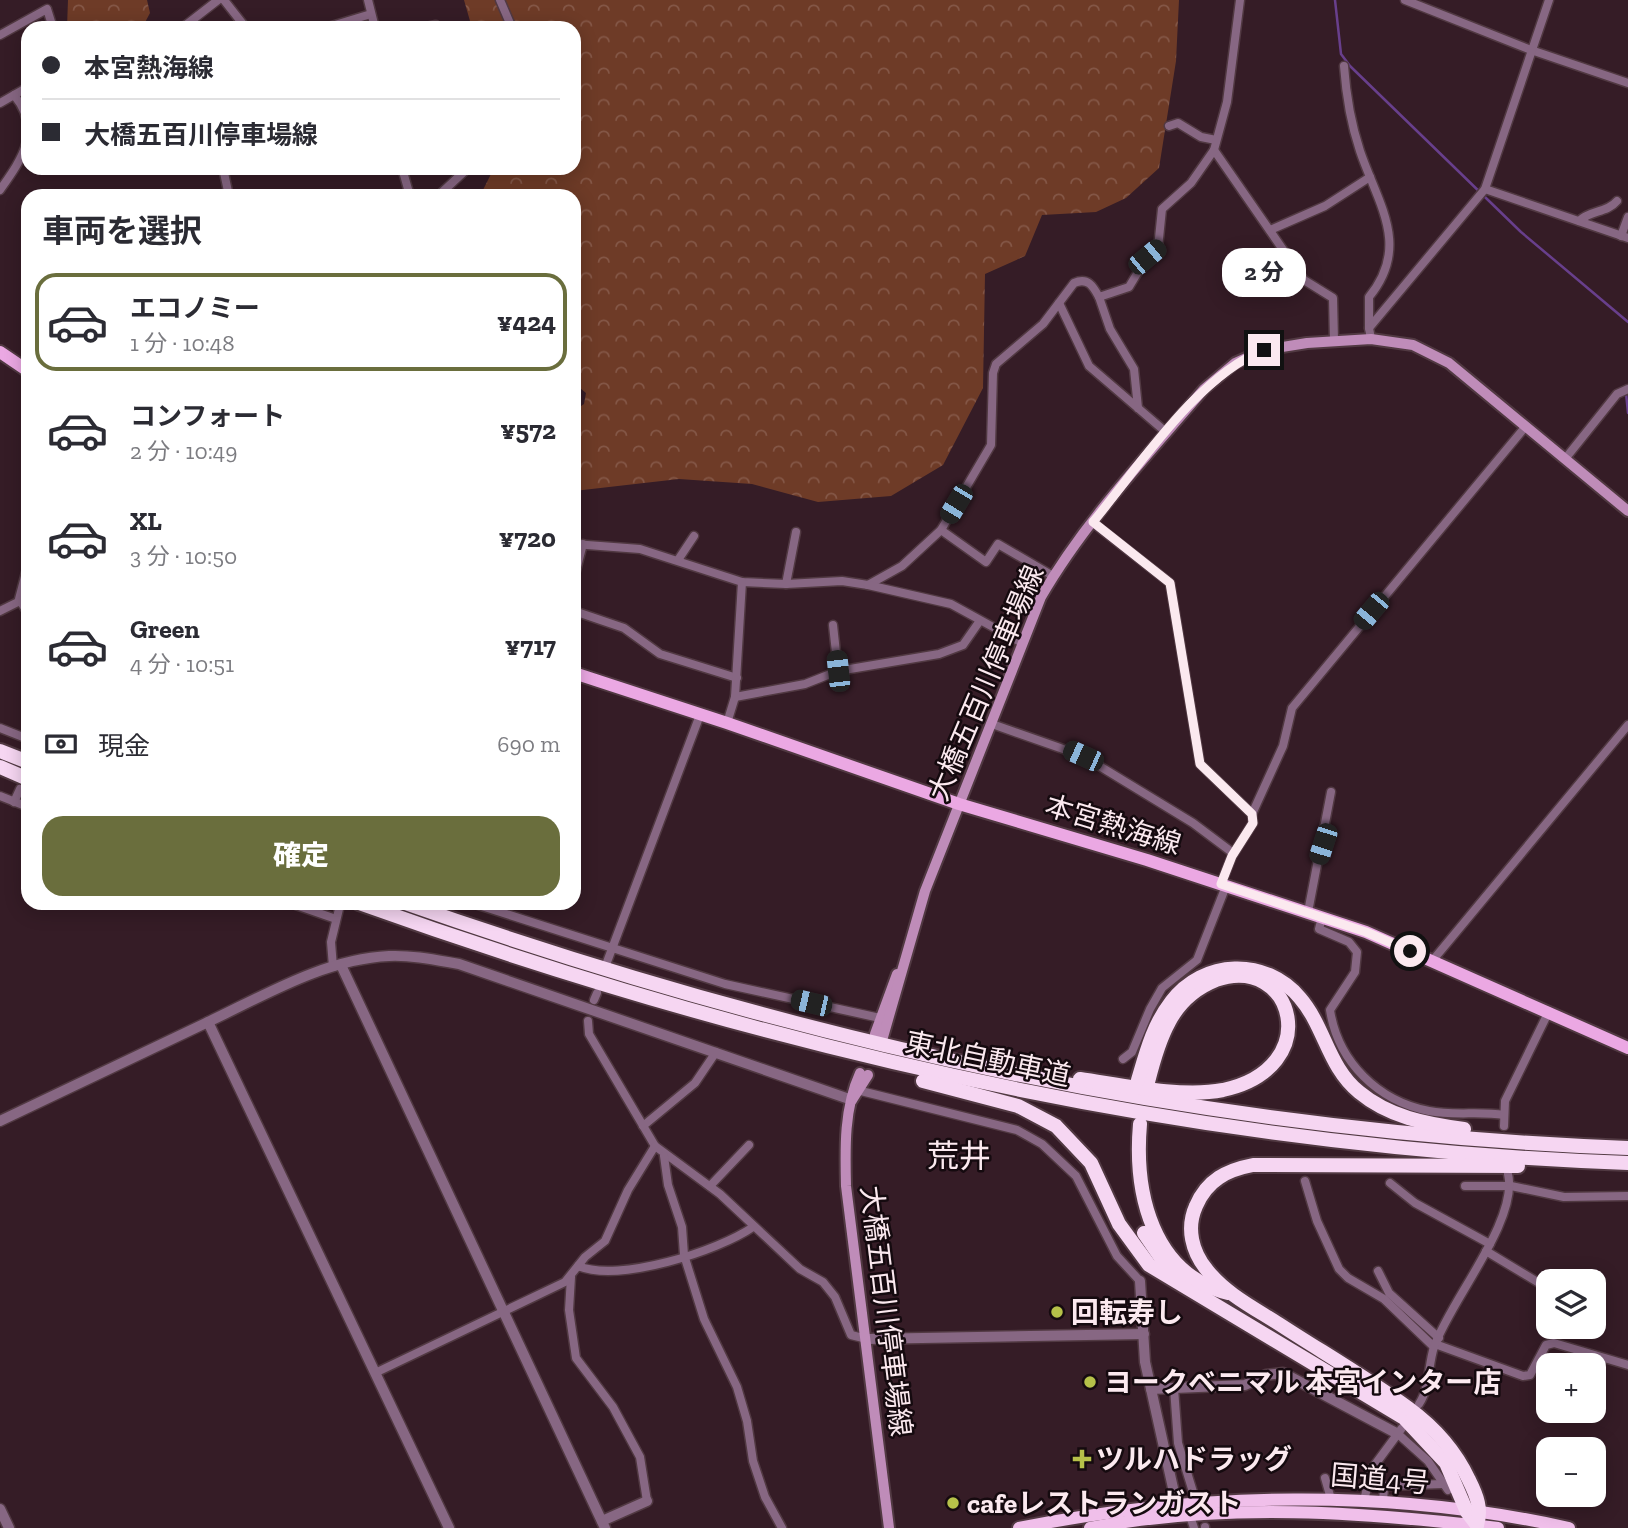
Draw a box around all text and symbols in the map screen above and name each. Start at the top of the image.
text: 本宮熱海線 [84,52,214,84]
text: 大橋五百川停車場線 [84,119,318,151]
text: 車両を選択 [42,212,202,250]
car [1125,235,1170,279]
callout: 2 分 [1222,248,1306,298]
text: 2 分 [1244,258,1284,286]
icon: car [46,291,109,354]
text: エコノミー [130,292,260,324]
text: ¥424 [497,306,556,338]
text: 1 分 · 10:48 [130,329,235,357]
route end [1248,334,1280,366]
icon: car [46,399,109,462]
text: コンフォート [130,400,285,432]
text: ¥572 [500,414,556,446]
text: 2 分 · 10:49 [130,437,237,465]
car [937,481,976,527]
text: XL [130,505,162,537]
icon: car [46,507,109,570]
text: ¥720 [499,522,556,554]
text: 3 分 · 10:50 [130,542,237,570]
street label: 大橋五百川停車場線 [922,561,1050,805]
car [1350,588,1393,634]
text: Green [130,613,200,645]
icon: car [46,615,109,678]
text: ¥717 [505,630,556,662]
car [826,649,851,693]
text: 4 分 · 10:51 [130,650,234,678]
icon: cash [42,725,80,763]
text: 現金 [98,730,150,762]
text: 690 m [497,730,560,758]
car [1060,738,1107,774]
street label: 本宮熱海線 [1041,789,1185,861]
button: 確定 [42,816,560,896]
car [1307,821,1340,867]
route start [1394,935,1426,967]
car [789,988,834,1018]
street label: 東北自動車道 [902,1025,1074,1093]
district label: 荒井 [927,1137,991,1175]
street label: 大橋五百川停車場線 [854,1184,918,1438]
map controls [1536,1269,1606,1507]
button: layers [1536,1269,1606,1339]
place label: 回転寿し [1071,1296,1183,1329]
marker: 回転寿し [1049,1304,1065,1320]
button: + [1536,1353,1606,1423]
place label: ヨークベニマル 本宮インター店 [1104,1366,1501,1399]
marker: ヨークベニマル 本宮インター店 [1082,1374,1098,1390]
button: − [1536,1437,1606,1507]
place label: ツルハドラッグ [1096,1443,1292,1476]
marker: ツルハドラッグ [1074,1451,1090,1467]
street label: 国道4号 [1329,1458,1431,1500]
place label: cafeレストランガスト [967,1487,1241,1520]
marker: cafeレストランガスト [945,1495,961,1511]

